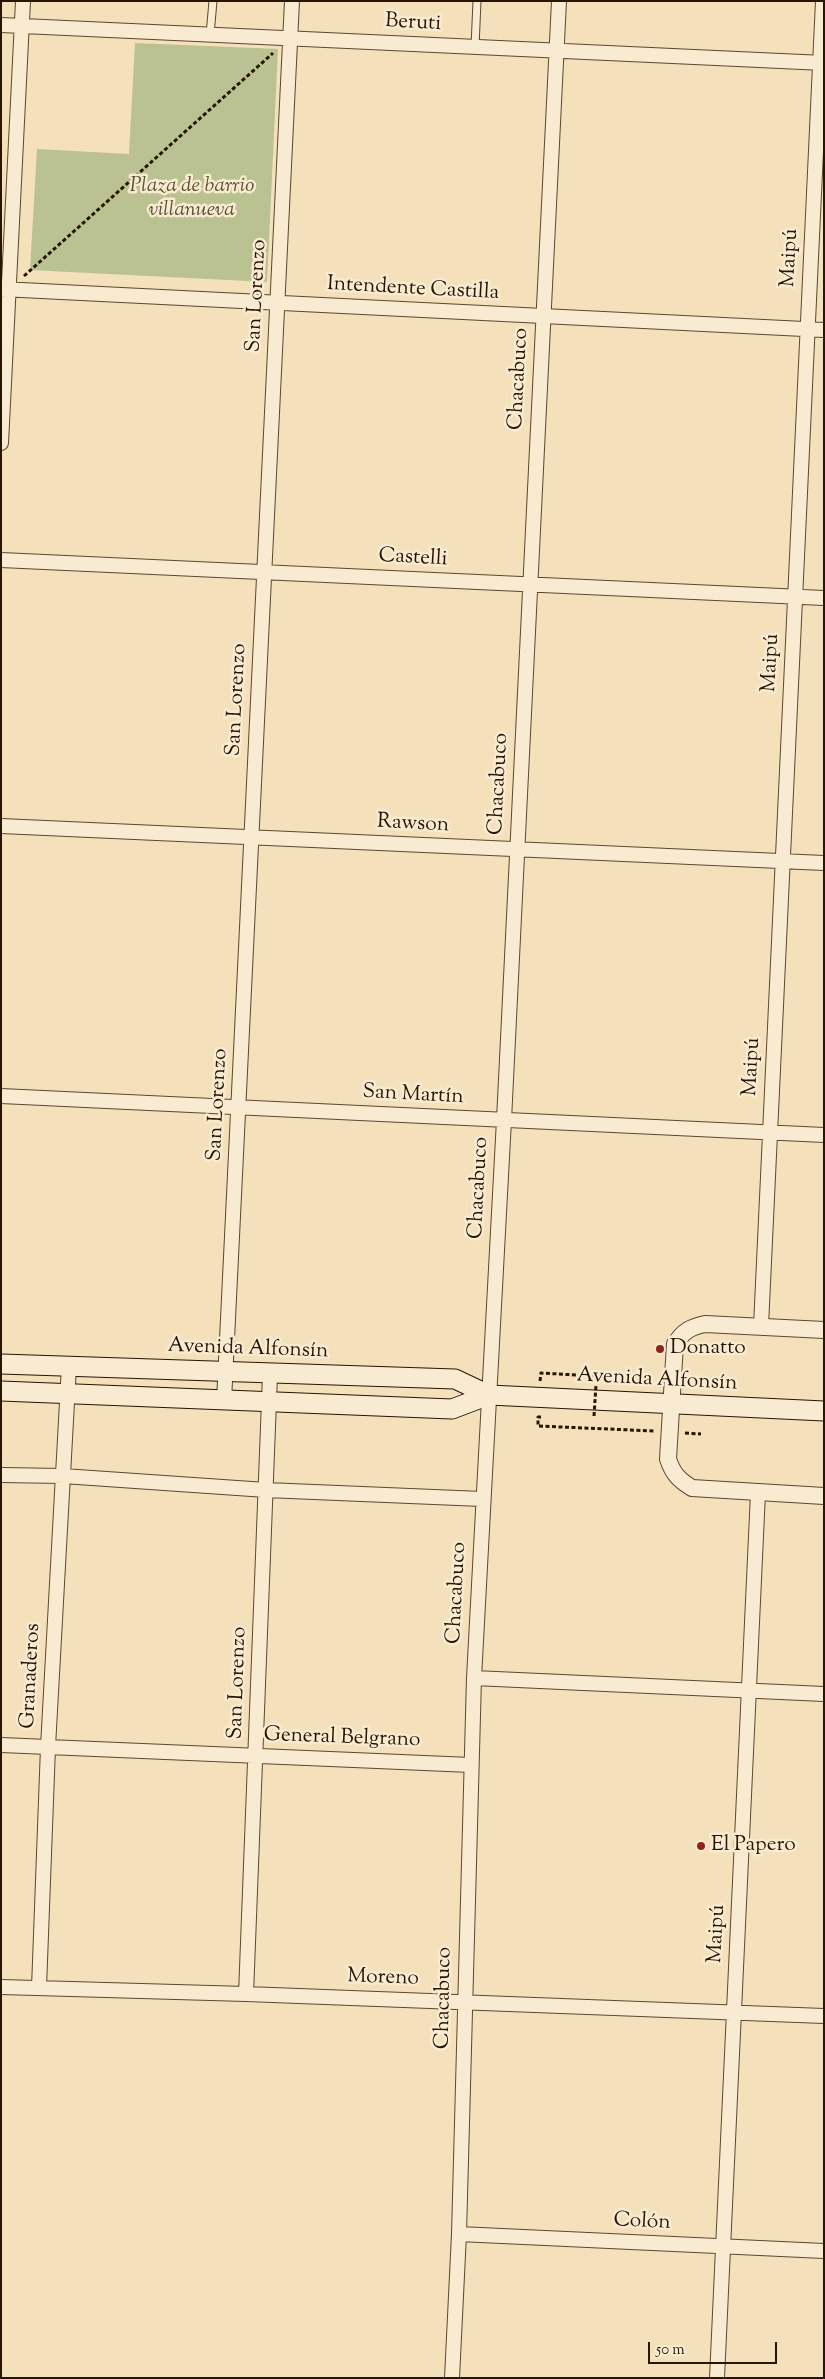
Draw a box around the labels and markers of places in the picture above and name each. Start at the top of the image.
place label: Donatto [670,1336,746,1362]
marker: Donatto [654,1343,666,1355]
place label: El Papero [711,1833,796,1859]
marker: El Papero [695,1840,707,1852]

